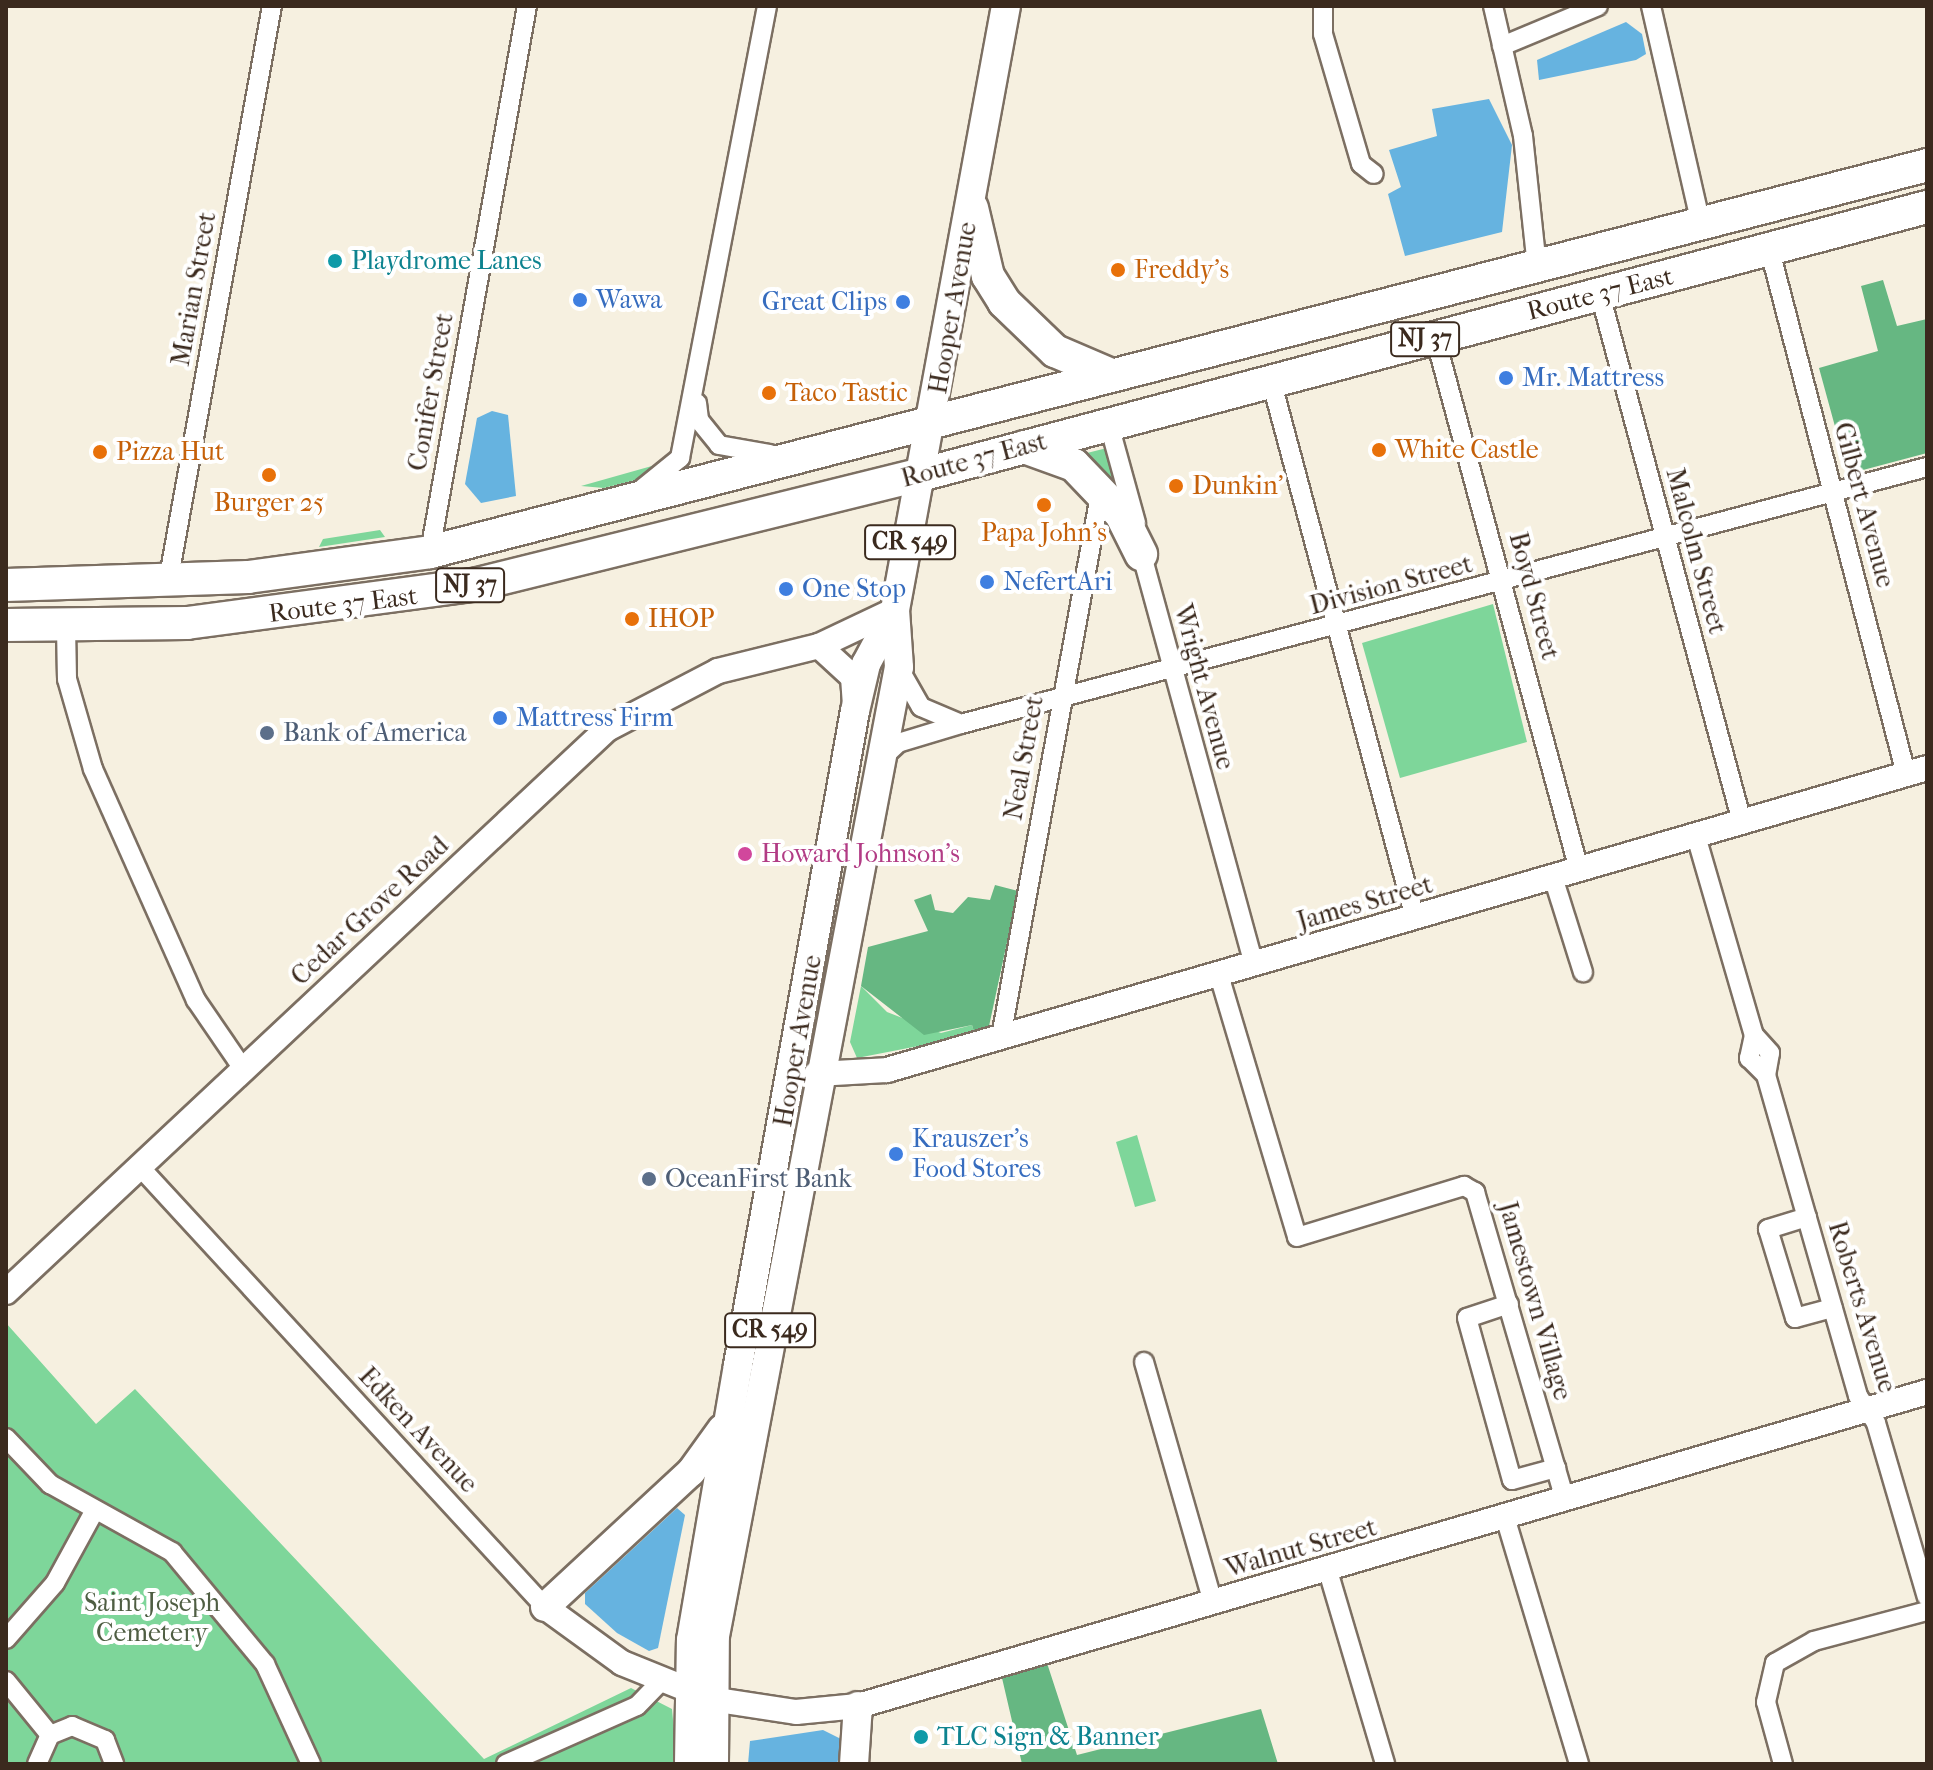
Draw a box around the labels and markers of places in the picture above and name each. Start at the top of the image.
place label: Playdrome Lanes [351,245,542,277]
marker: Playdrome Lanes [326,252,344,270]
place label: Freddy's [1134,254,1229,286]
marker: Freddy's [1109,261,1127,279]
place label: Wawa [596,284,662,316]
place label: Great Clips [762,286,887,318]
marker: Wawa [571,291,589,309]
marker: Great Clips [894,293,912,311]
place label: Mr. Mattress [1522,362,1664,394]
marker: Mr. Mattress [1497,369,1515,387]
place label: Taco Tastic [785,377,908,409]
marker: Taco Tastic [760,384,778,402]
place label: White Castle [1395,434,1539,466]
place label: Pizza Hut [116,436,224,468]
marker: White Castle [1370,441,1388,459]
marker: Pizza Hut [91,443,109,461]
marker: Burger 25 [260,466,278,484]
place label: Dunkin' [1192,470,1283,502]
marker: Dunkin' [1167,477,1185,495]
place label: Burger 25 [214,487,324,519]
marker: Papa John's [1035,496,1053,514]
place label: Papa John's [981,517,1107,549]
place label: NefertAri [1003,566,1112,598]
place label: One Stop [802,573,906,605]
marker: NefertAri [978,573,996,591]
marker: One Stop [777,580,795,598]
place label: IHOP [648,603,714,635]
marker: IHOP [623,610,641,628]
place label: Mattress Firm [516,702,673,734]
marker: Mattress Firm [491,709,509,727]
place label: Bank of America [283,717,466,749]
marker: Bank of America [258,724,276,742]
place label: Howard Johnson's [761,838,960,870]
marker: Howard Johnson's [736,845,754,863]
place label: Krauszer's Food Stores [912,1123,1041,1184]
marker: Krauszer's Food Stores [887,1145,905,1163]
place label: OceanFirst Bank [665,1163,852,1195]
marker: OceanFirst Bank [640,1170,658,1188]
place label: TLC Sign & Banner [937,1721,1159,1753]
marker: TLC Sign & Banner [912,1728,930,1746]

